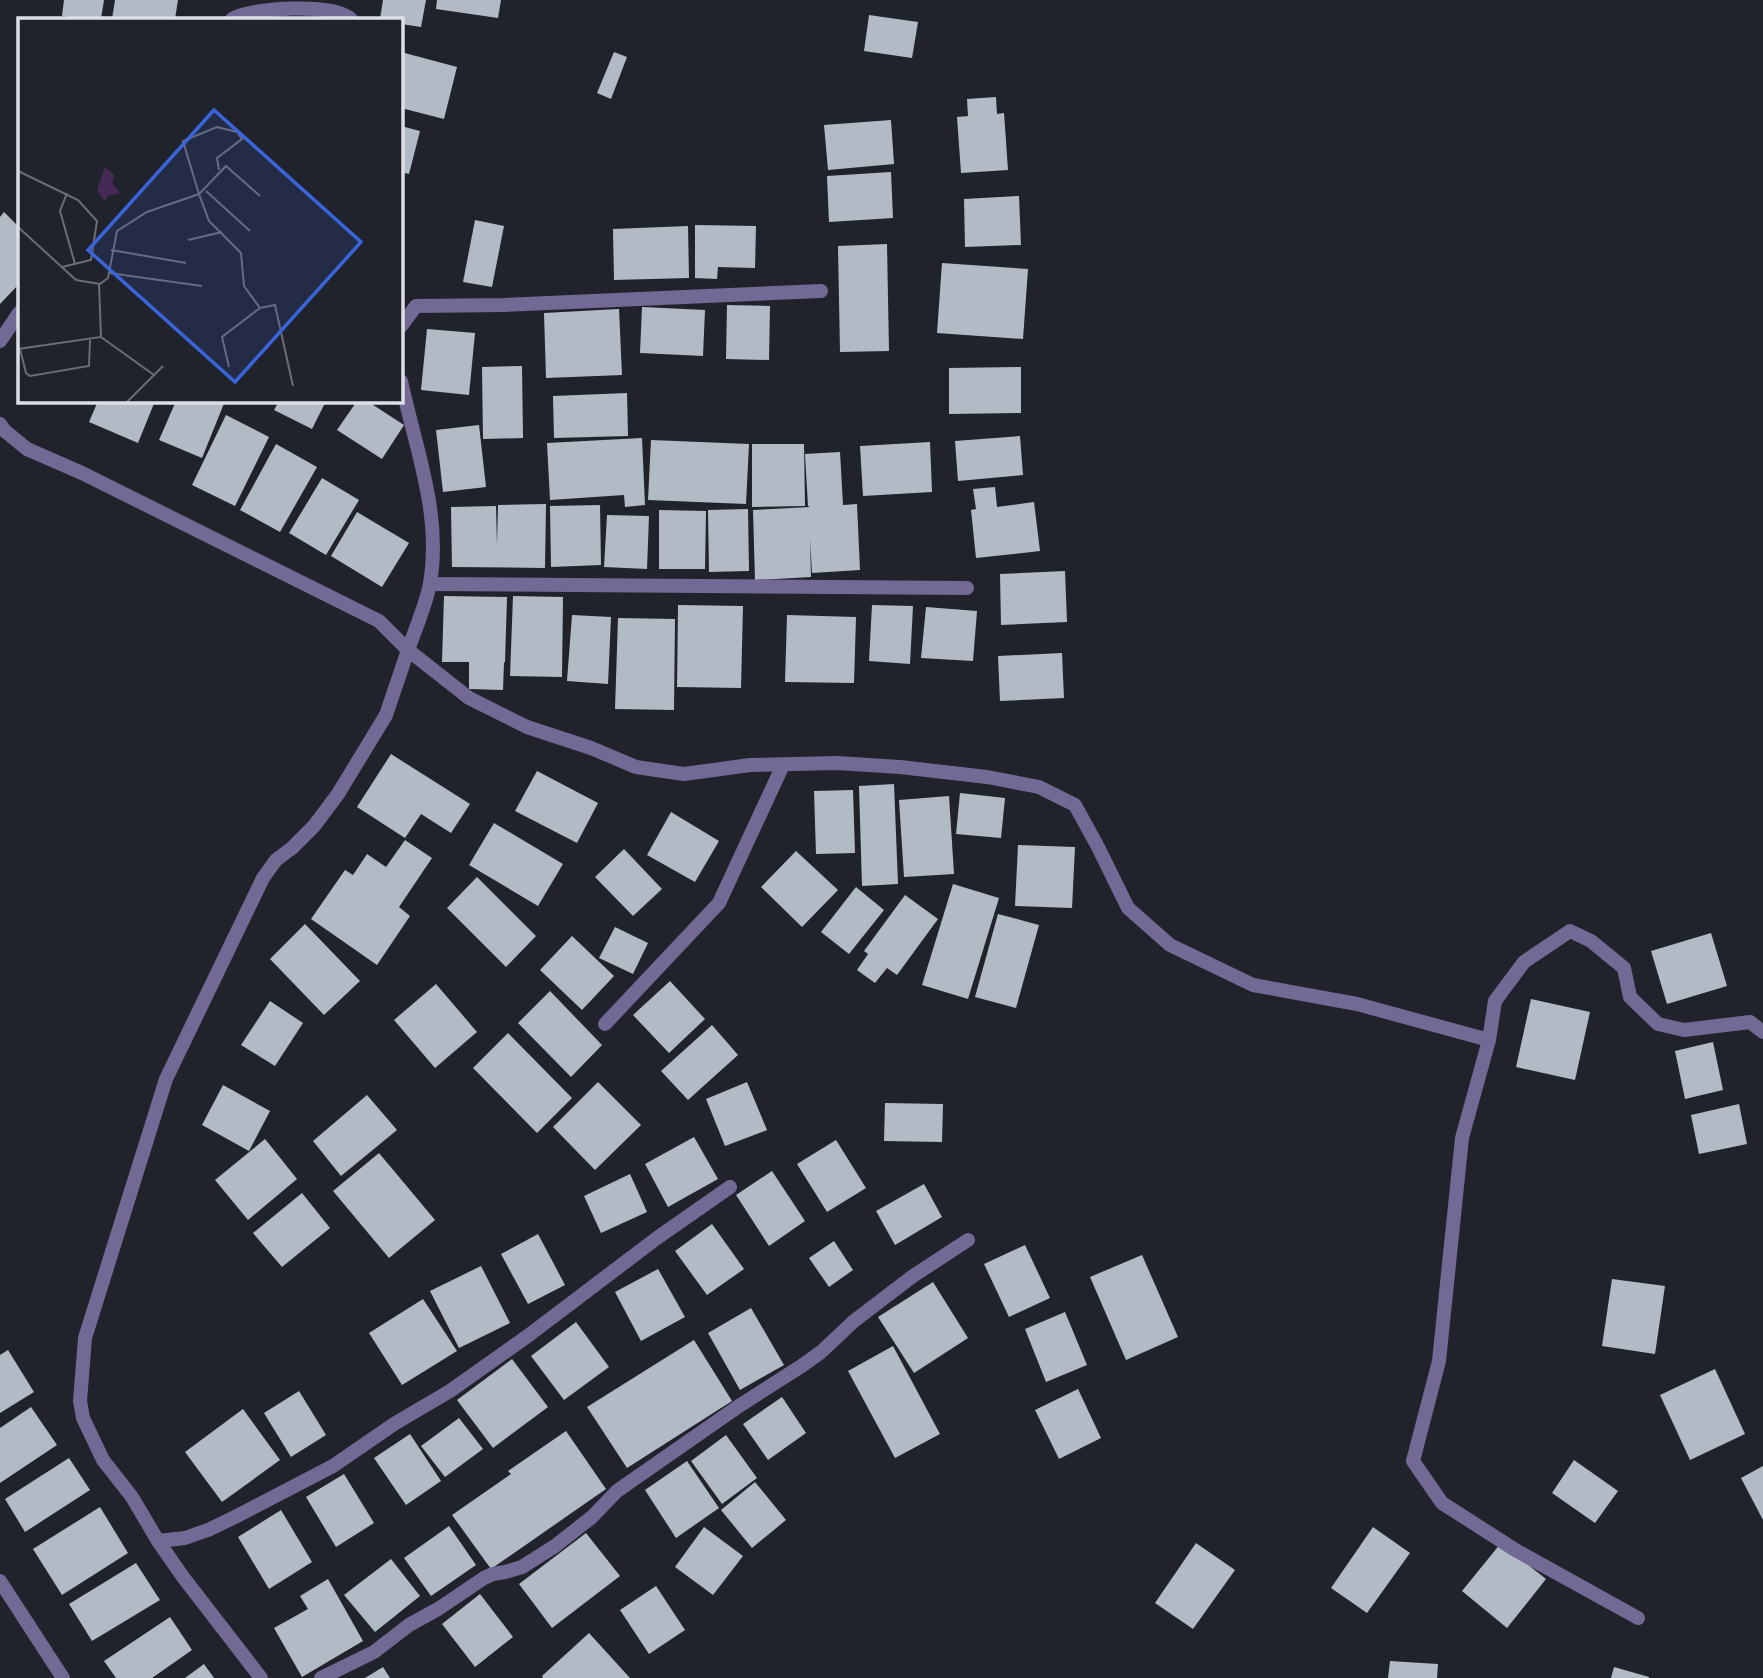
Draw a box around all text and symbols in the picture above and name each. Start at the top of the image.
inset map [18,18,402,402]

